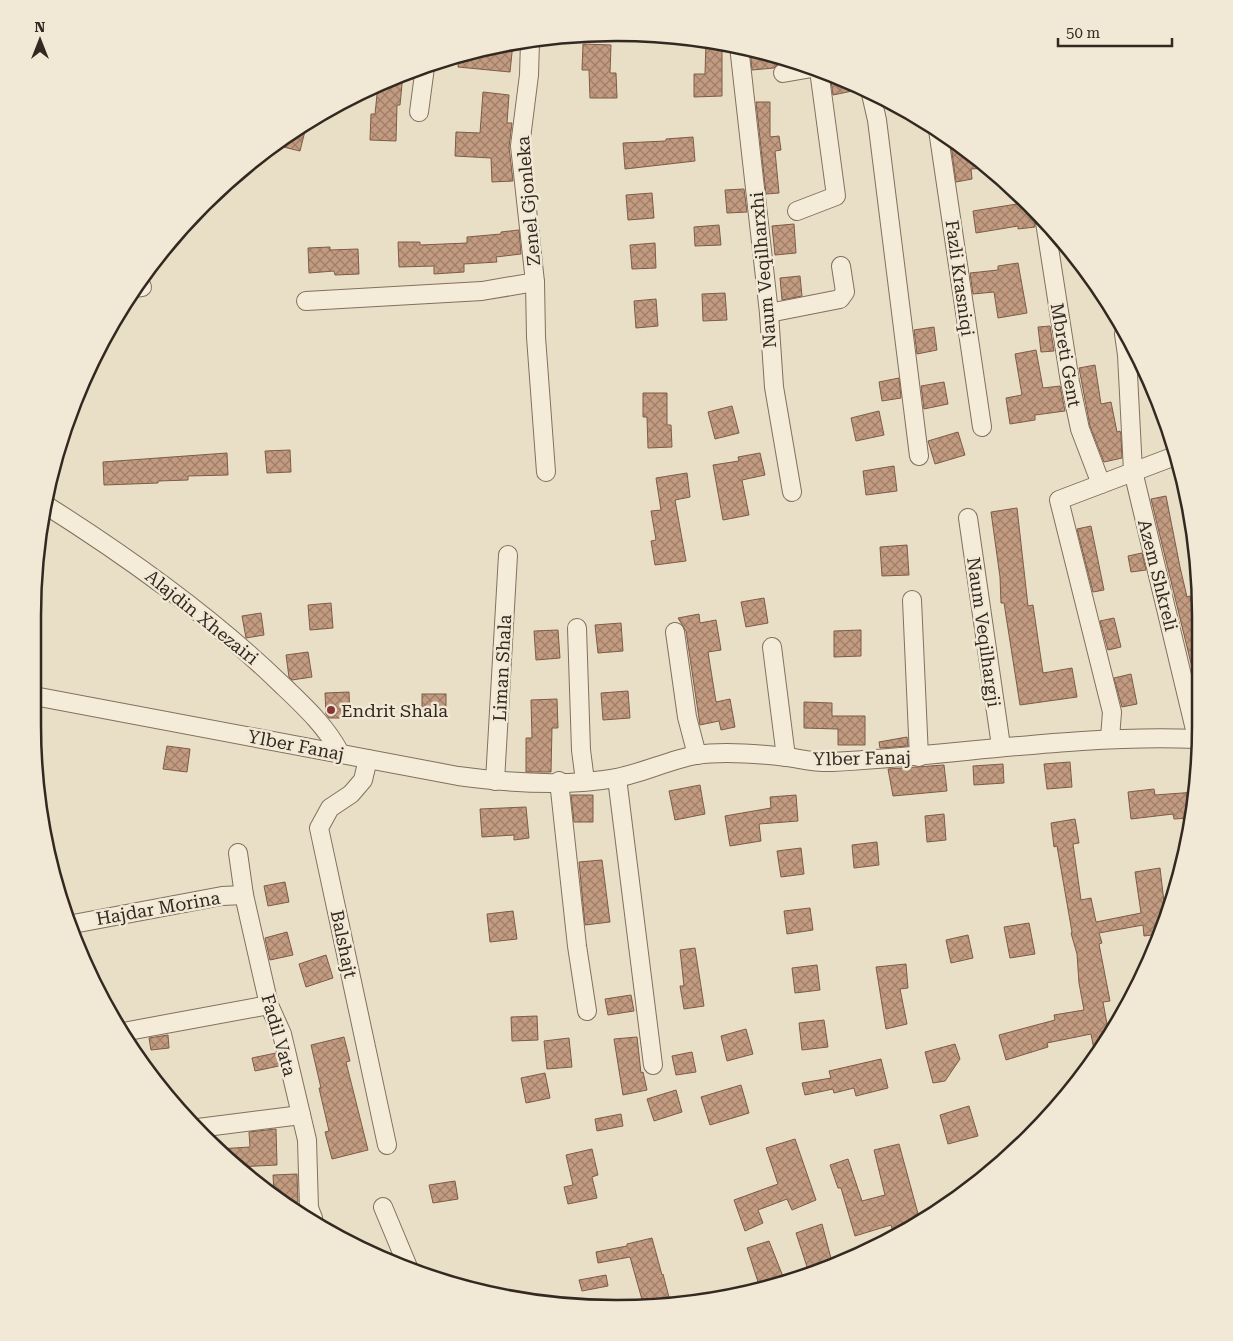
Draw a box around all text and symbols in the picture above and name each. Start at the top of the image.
north arrow [15,15,65,65]
scale bar [1058,15,1172,47]
text: N [35,19,46,35]
text: 50 m [1066,24,1101,42]
street label: Zenel Gjonleka [512,135,544,267]
street label: Naum Veqilharxhi [746,191,780,349]
street label: Fazli Krasniqi [941,219,979,338]
street label: Mbreti Gent [1047,301,1086,409]
street label: Azem Shkreli [1134,517,1182,633]
street label: Naum Veqilhargji [963,556,1005,709]
street label: Alajdin Xhezairi [141,565,263,669]
street label: Liman Shala [489,614,515,722]
place label: Endrit Shala [341,700,448,721]
marker: Endrit Shala [325,704,337,716]
street label: Ylber Fanaj [246,725,346,765]
street label: Ylber Fanaj [813,747,911,769]
street label: Hajdar Morina [94,887,222,929]
street label: Balshajt [327,908,362,980]
street label: Fadil Vata [257,992,301,1079]

